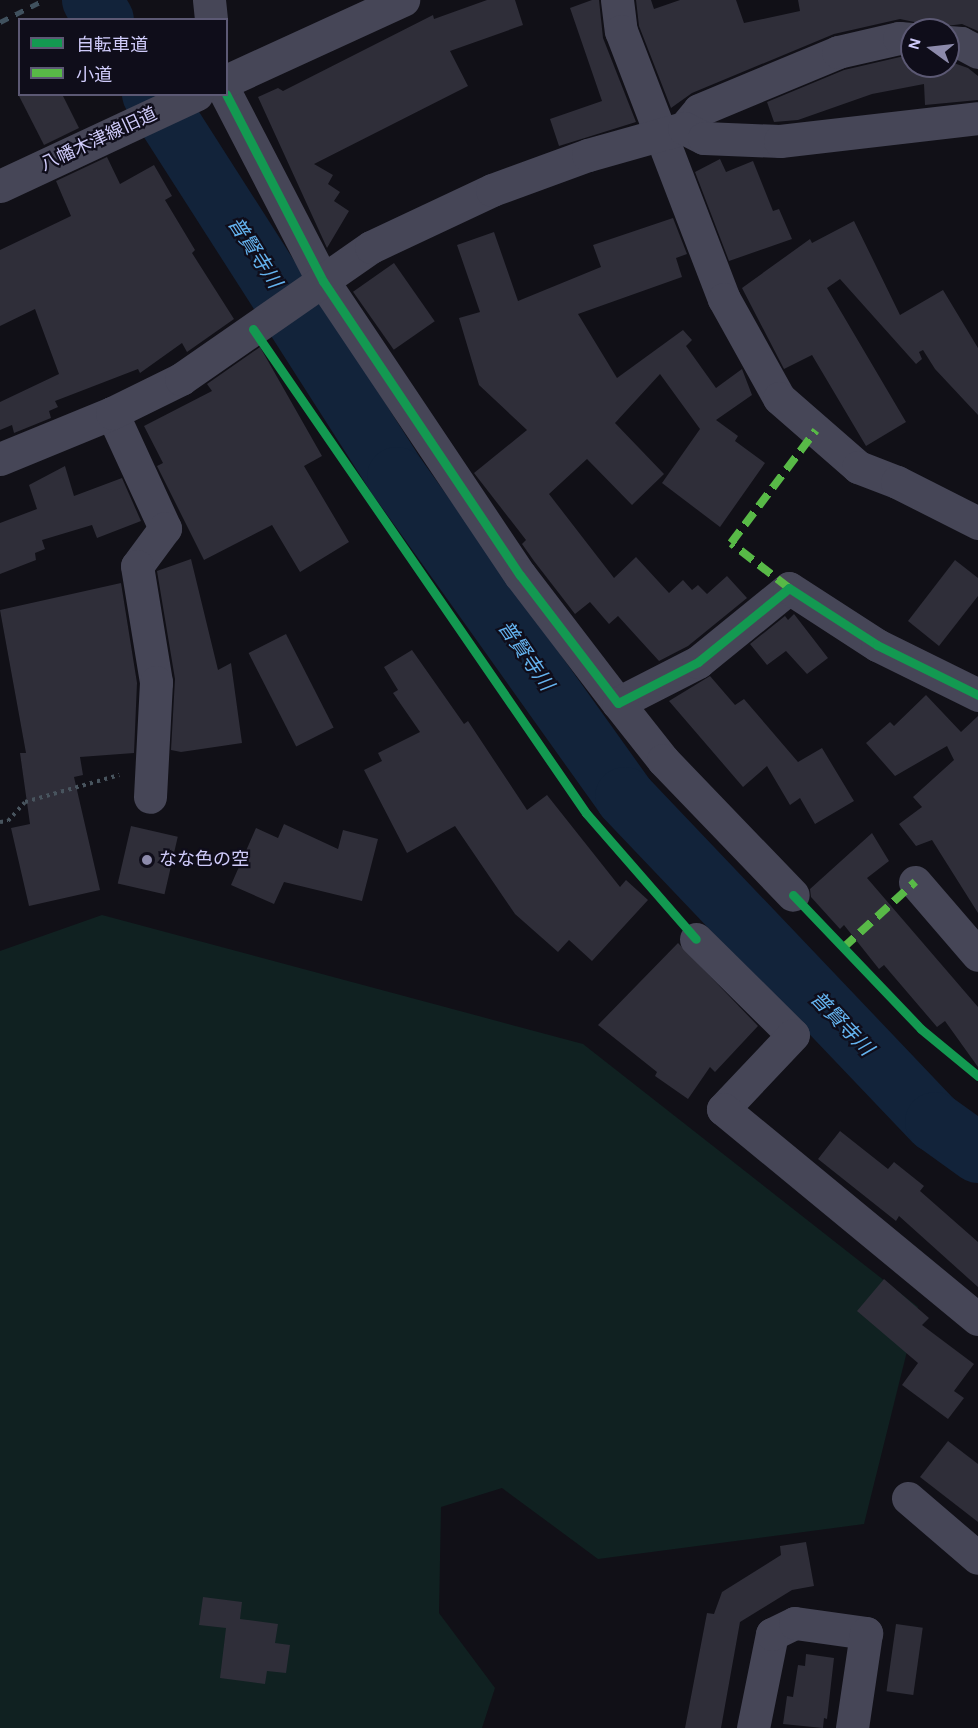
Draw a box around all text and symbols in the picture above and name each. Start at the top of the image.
legend [18,18,228,96]
north arrow [900,18,960,78]
text: N [905,36,924,51]
text: 自転車道 [76,37,148,55]
text: 小道 [76,67,112,85]
street label: 八幡木津線旧道 [37,104,161,176]
water label: 普賢寺川 [222,213,286,293]
water label: 普賢寺川 [492,616,558,696]
place label: なな色の空 [159,849,249,871]
marker: なな色の空 [140,853,154,867]
water label: 普賢寺川 [805,987,877,1061]

